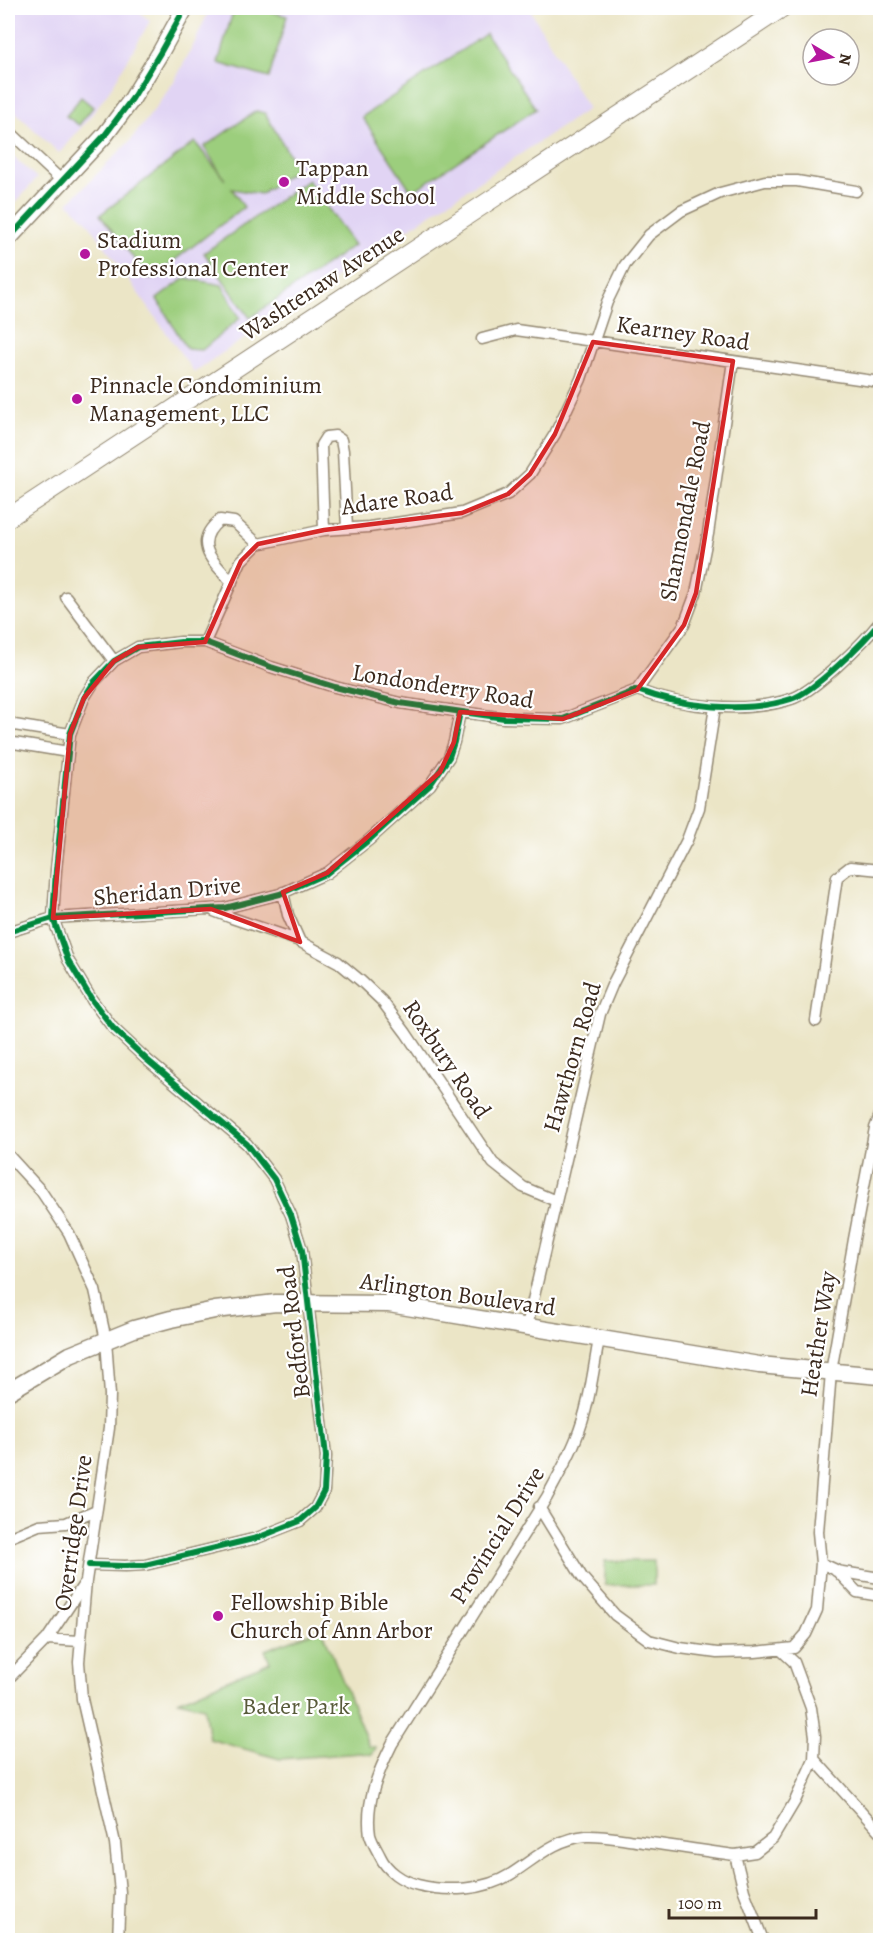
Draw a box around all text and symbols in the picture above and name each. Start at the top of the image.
north arrow [801,27,861,87]
text: N [833,52,857,67]
place label: Tappan Middle School [296,152,435,212]
marker: Tappan Middle School [277,175,291,189]
street label: Washtenaw Avenue [233,218,410,349]
place label: Stadium Professional Center [97,224,288,284]
marker: Stadium Professional Center [78,247,92,261]
street label: Kearney Road [614,308,752,358]
place label: Pinnacle Condominium Management, LLC [89,369,322,429]
marker: Pinnacle Condominium Management, LLC [70,392,84,406]
street label: Shannondale Road [652,418,718,604]
street label: Adare Road [338,475,455,523]
street label: Londonderry Road [350,656,536,716]
street label: Sheridan Drive [92,869,242,913]
street label: Hawthorn Road [535,978,609,1136]
street label: Roxbury Road [395,993,499,1125]
street label: Bedford Road [270,1264,318,1400]
street label: Arlington Boulevard [357,1264,558,1324]
street label: Heather Way [792,1269,844,1399]
street label: Overridge Drive [46,1453,100,1613]
street label: Provincial Drive [442,1460,552,1610]
place label: Fellowship Bible Church of Ann Arbor [230,1586,433,1646]
marker: Fellowship Bible Church of Ann Arbor [211,1609,225,1623]
park label: Bader Park [242,1690,350,1722]
scale bar [669,1882,816,1920]
text: 100 m [678,1891,722,1915]

